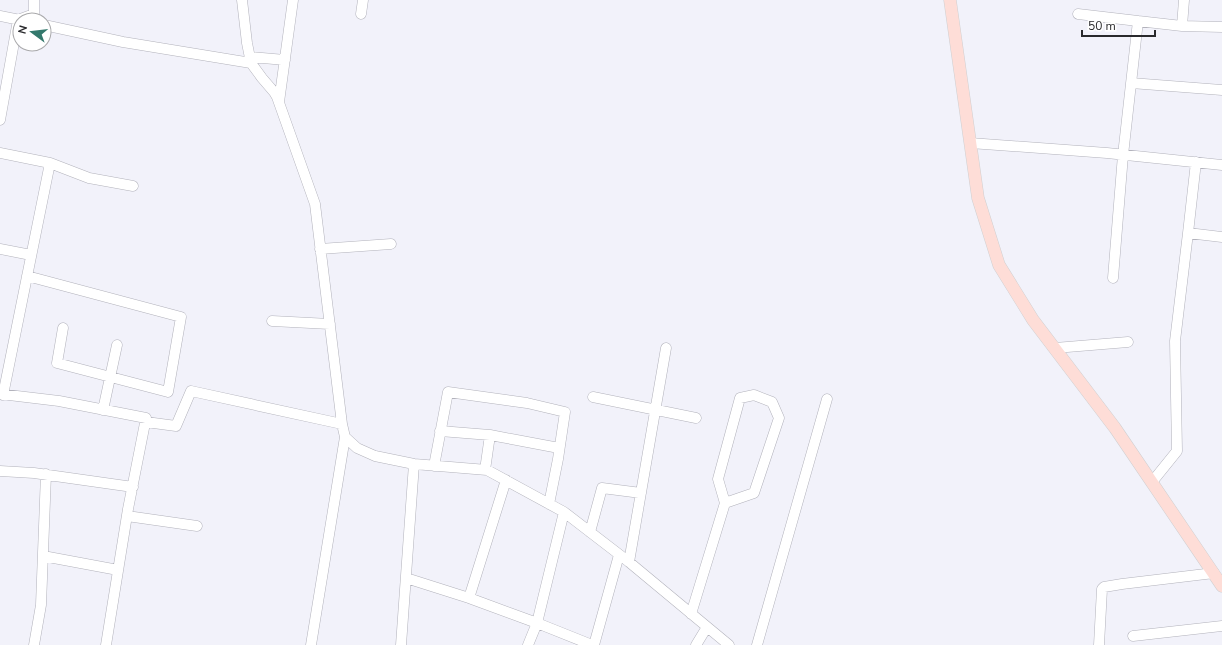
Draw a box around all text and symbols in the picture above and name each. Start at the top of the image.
north arrow [12,12,52,52]
scale bar [1082,12,1155,38]
text: 50 m [1088,18,1116,34]
text: N [15,24,31,35]

